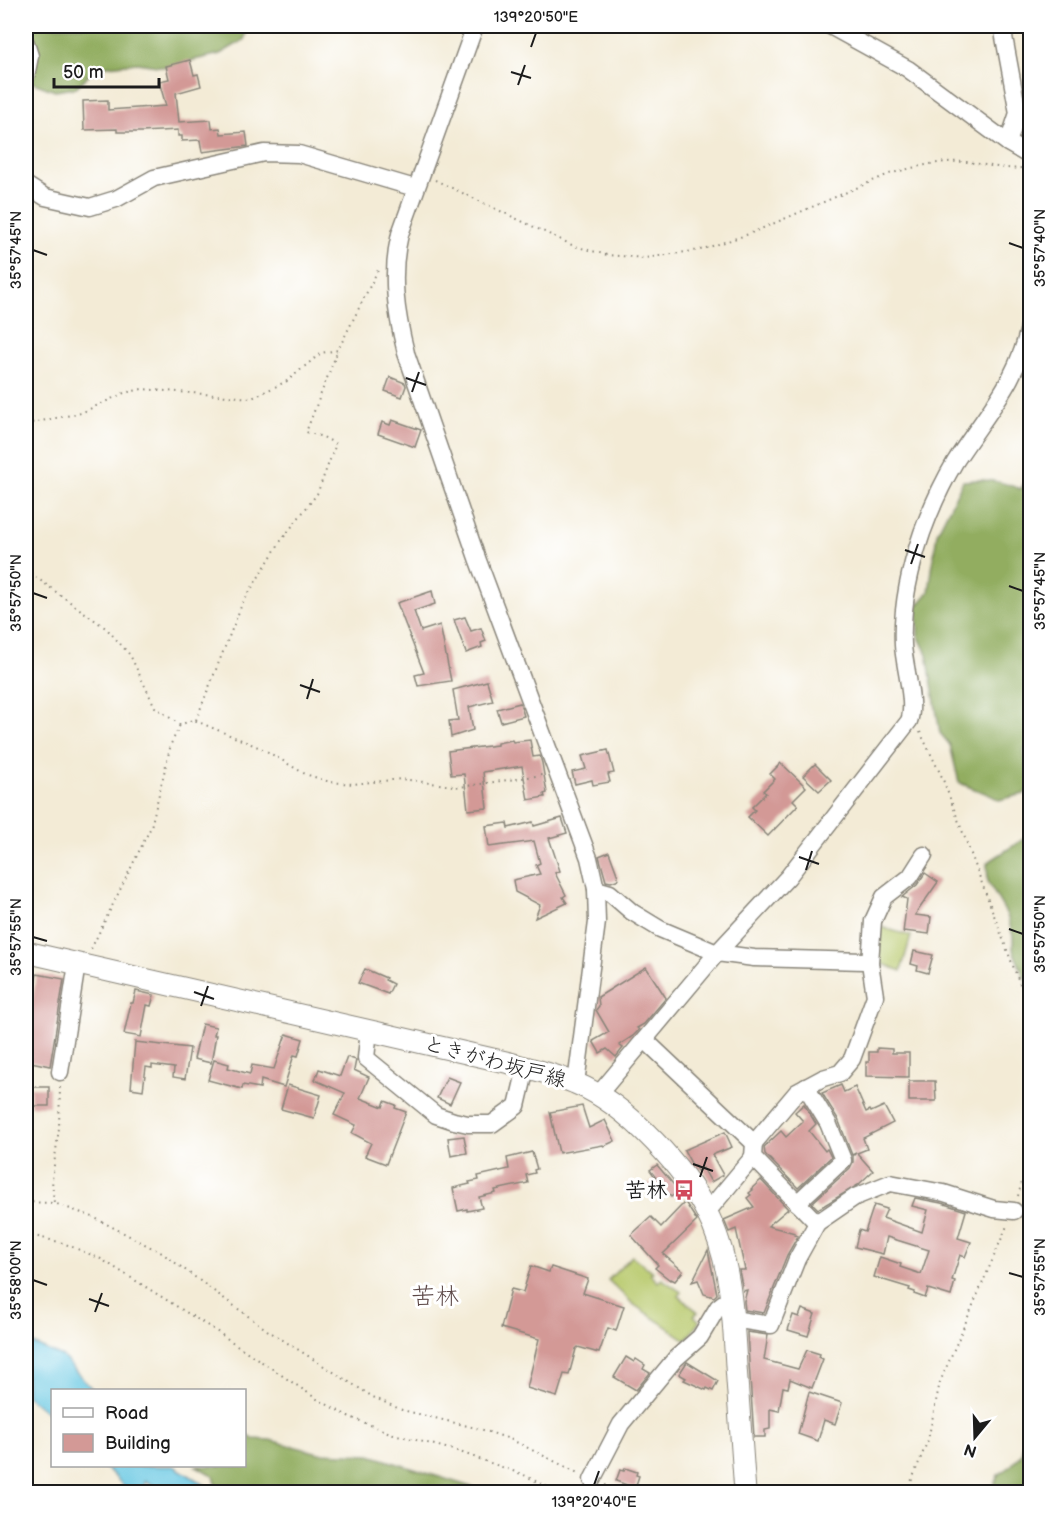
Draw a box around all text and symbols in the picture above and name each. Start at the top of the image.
text: 139°20'50"E [494,8,578,27]
scale bar [54,51,159,89]
text: 50 m [63,62,104,83]
text: 35°57'40"N [1031,209,1050,287]
text: 35°57'45"N [7,211,26,289]
text: 35°57'45"N [1031,552,1050,630]
text: 35°57'50"N [7,554,26,632]
text: 35°57'50"N [1031,895,1050,973]
text: 35°57'55"N [7,898,26,976]
street label: ときがわ坂戸線 [421,1031,569,1093]
place label: 苦林 [625,1178,667,1203]
bus stop icon: 苦林 [672,1178,696,1202]
text: 35°57'55"N [1031,1238,1050,1316]
text: 35°58'00"N [7,1240,26,1320]
district label: 苦林 [411,1282,459,1311]
legend [51,1389,246,1467]
text: Road [105,1403,149,1424]
north arrow [945,1407,1005,1467]
text: Building [105,1433,171,1454]
text: N [962,1439,979,1461]
text: 139°20'40"E [551,1493,637,1512]

